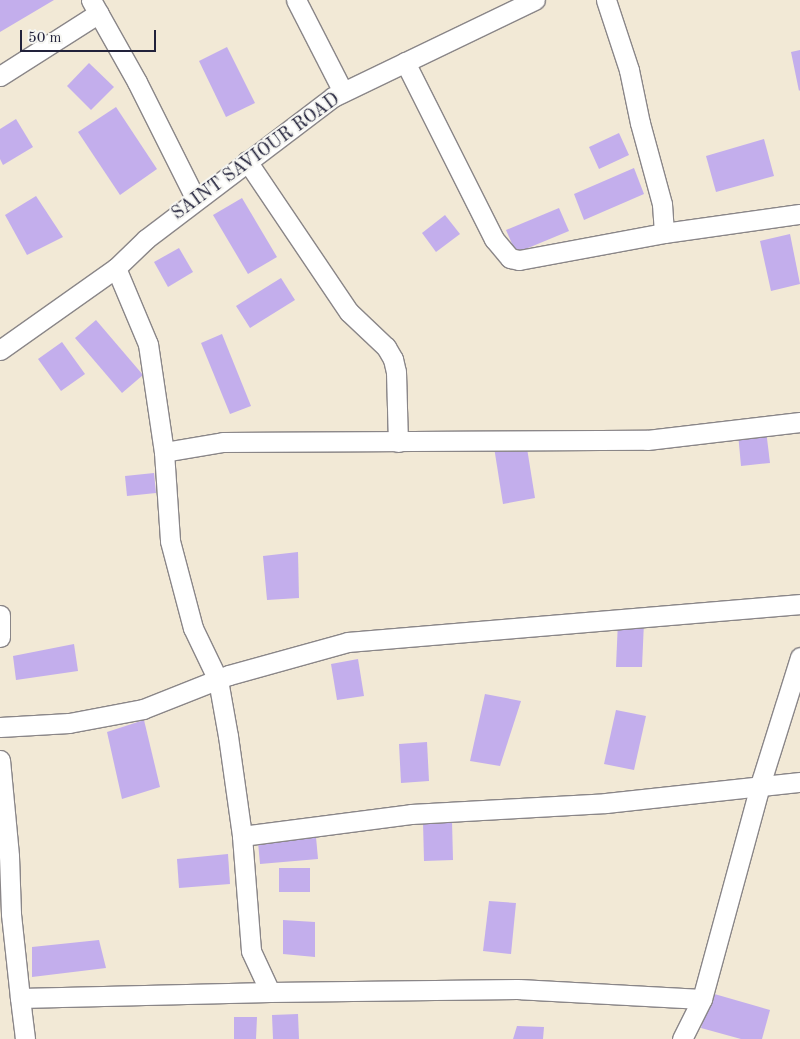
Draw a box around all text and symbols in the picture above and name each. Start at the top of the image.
scale bar [22,20,159,52]
text: 50 m [28,31,62,46]
street label: SAINT SAVIOUR ROAD [168,89,344,225]

